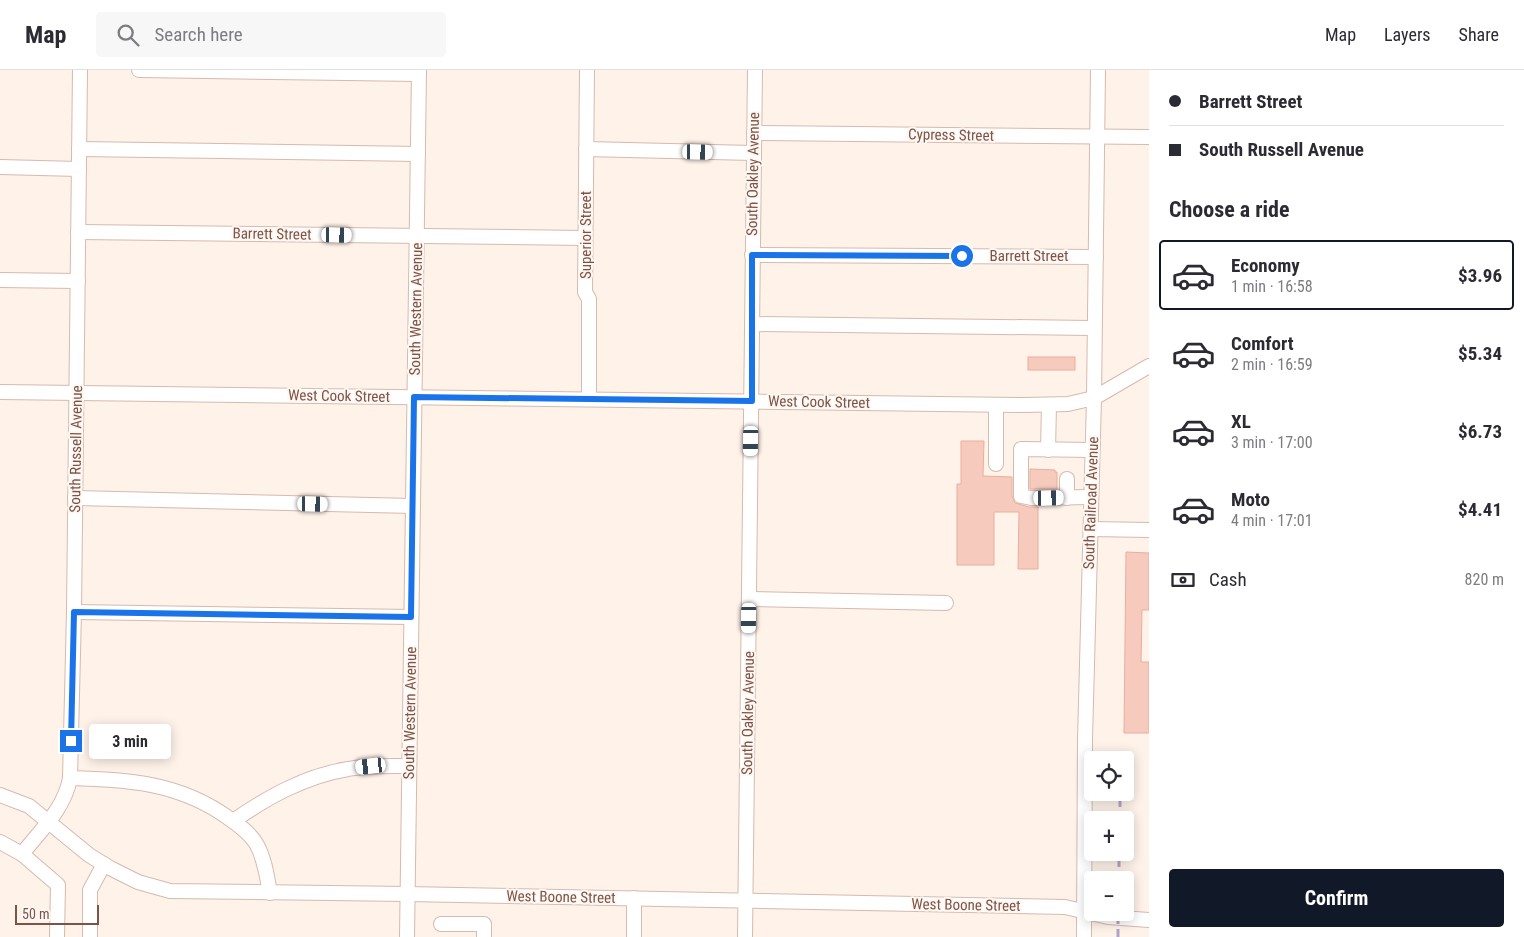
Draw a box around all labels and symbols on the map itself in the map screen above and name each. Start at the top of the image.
street label: South Oakley Avenue [743,112,763,236]
street label: Cypress Street [908,125,994,145]
car [682,144,713,160]
street label: Superior Street [577,191,595,279]
street label: Barrett Street [232,224,312,244]
car [321,227,352,243]
street label: South Western Avenue [406,243,426,375]
route start [951,245,973,267]
street label: Barrett Street [990,247,1068,265]
street label: South Russell Avenue [66,385,86,513]
street label: West Cook Street [288,386,390,406]
street label: West Cook Street [768,392,870,412]
car [743,426,758,456]
street label: South Railroad Avenue [1080,436,1102,570]
car [1033,490,1064,506]
car [297,496,328,512]
car [741,603,756,633]
street label: South Western Avenue [400,647,420,779]
street label: South Oakley Avenue [738,651,758,775]
callout: 3 min [88,724,171,758]
route end [60,730,82,752]
car [355,757,386,775]
street label: West Boone Street [506,887,616,907]
street label: West Boone Street [911,895,1021,915]
scale bar [15,902,99,925]

